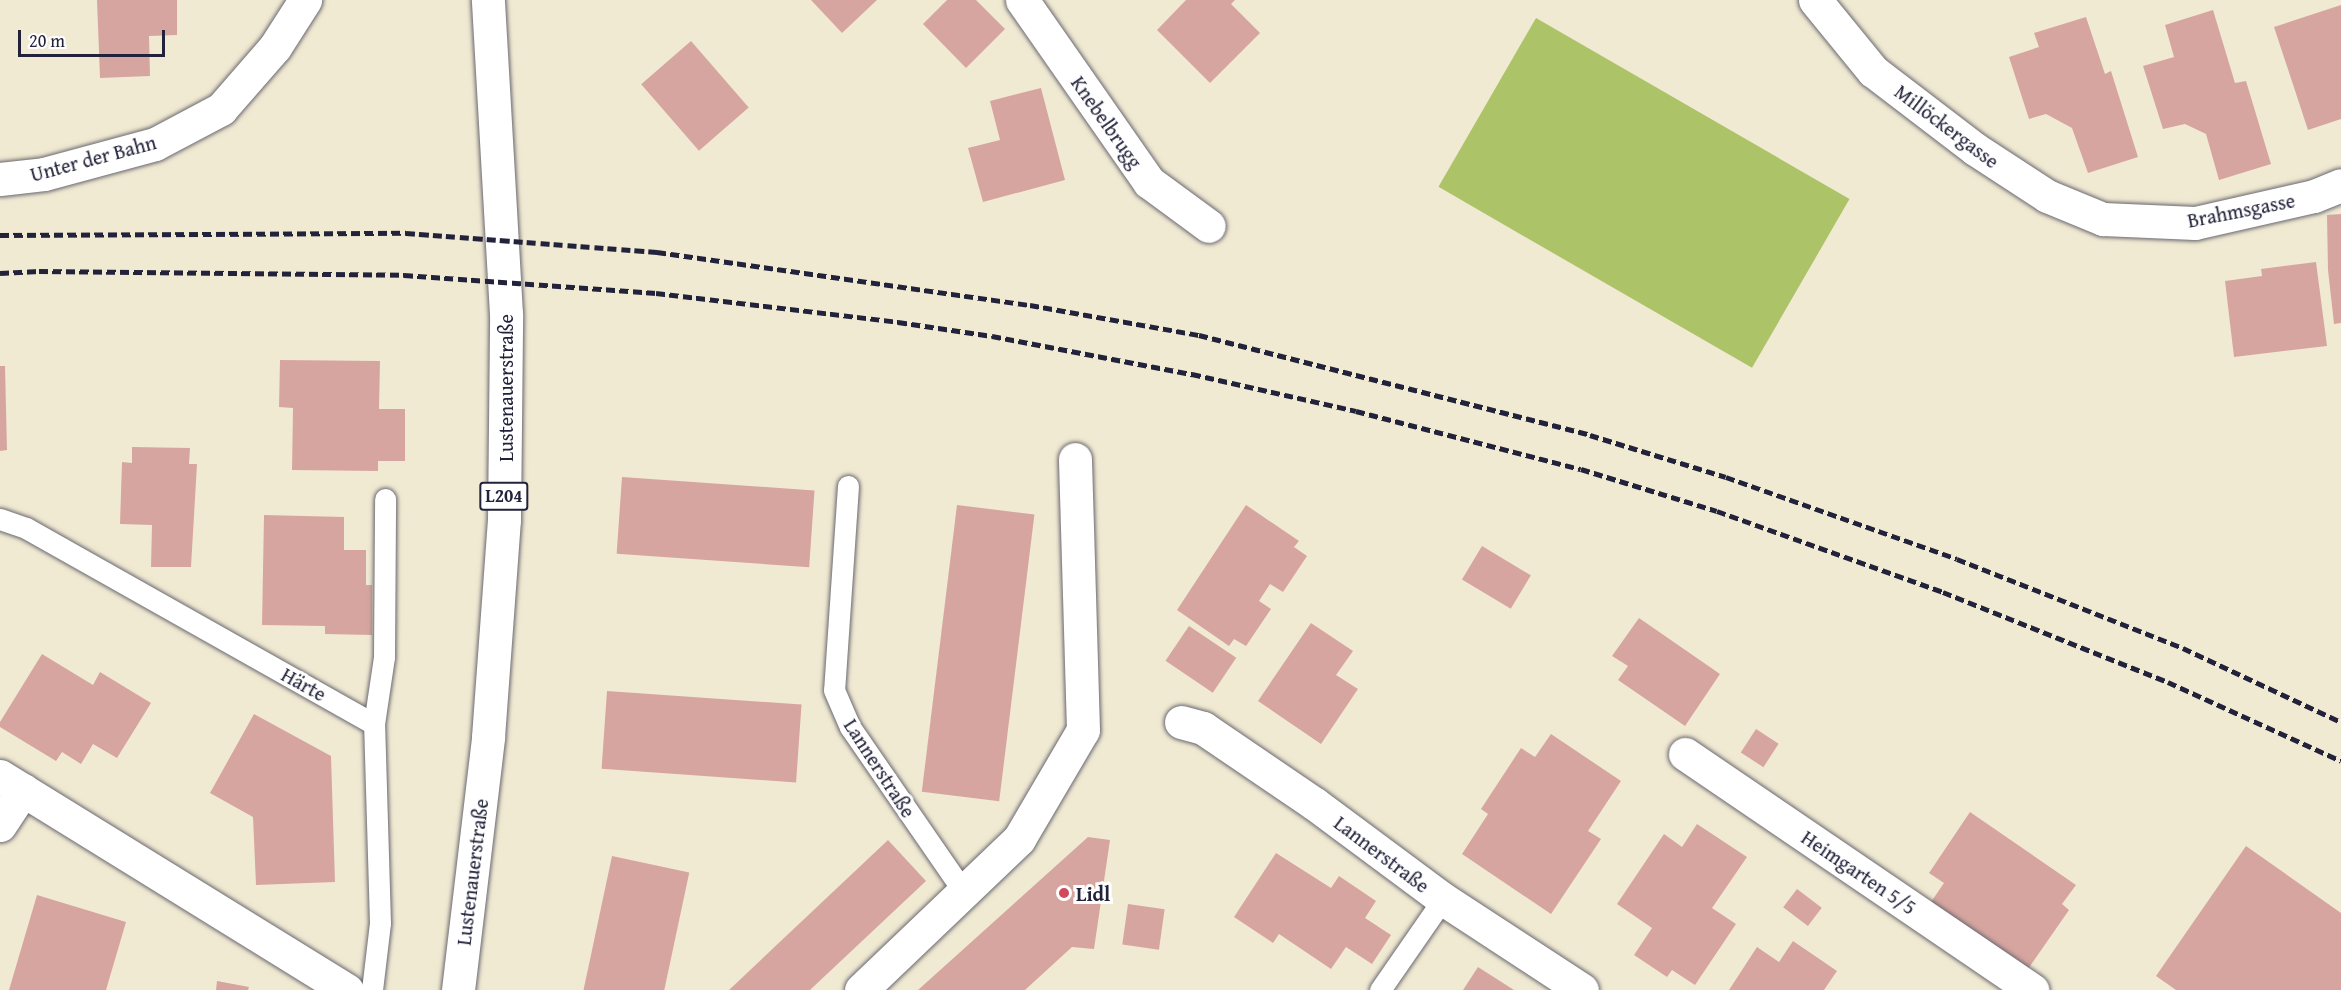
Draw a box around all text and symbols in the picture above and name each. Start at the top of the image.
scale bar [21,18,168,56]
text: 20 m [29,27,65,54]
street label: Knebelbrugg [1066,71,1148,173]
street label: Millöckergasse [1890,79,2004,173]
street label: Unter der Bahn [27,130,159,186]
street label: Brahmsgasse [2185,188,2297,232]
street label: Lustenauerstraße [493,314,517,462]
road number: L204 [478,481,530,511]
street label: Härte [277,662,331,706]
street label: Lannerstraße [839,714,921,822]
street label: Lustenauerstraße [451,797,493,947]
street label: Lannerstraße [1330,810,1434,898]
street label: Heimgarten 5/5 [1797,825,1921,919]
place label: Lidl [1076,881,1110,905]
marker: Lidl [1057,886,1071,900]

